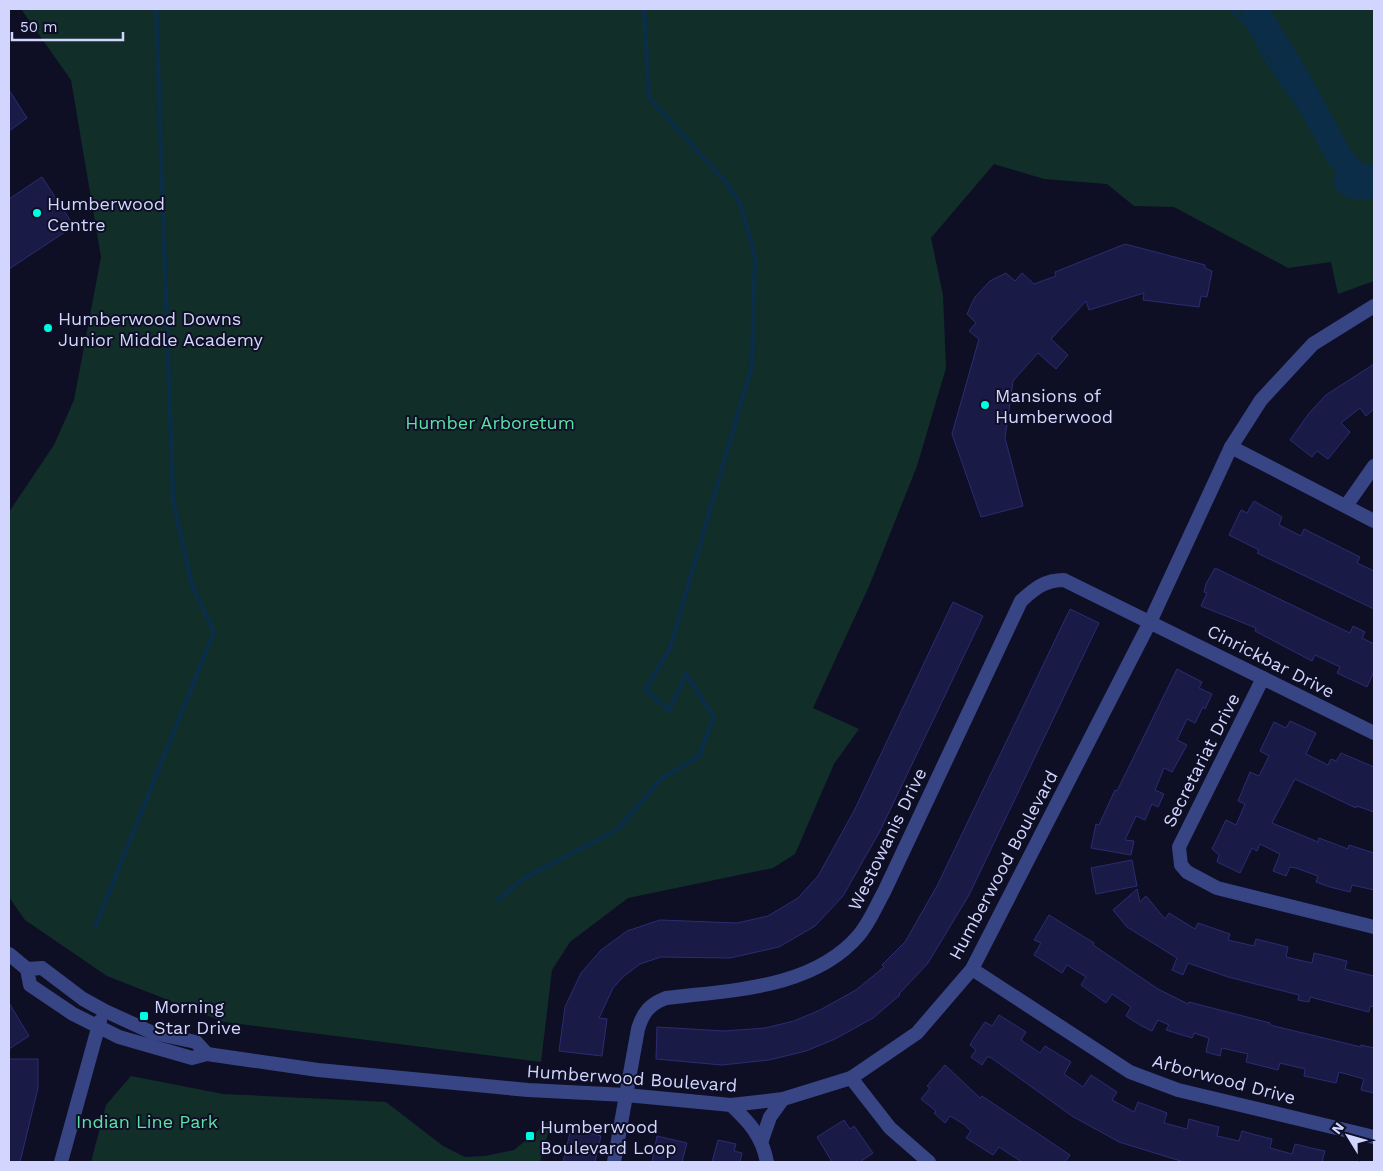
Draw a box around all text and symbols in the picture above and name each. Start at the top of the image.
scale bar [12,10,124,42]
text: 50 m [20,18,57,36]
place label: Humberwood Centre [47,193,165,235]
marker: Humberwood Centre [31,207,43,219]
place label: Humberwood Downs Junior Middle Academy [58,308,264,350]
marker: Humberwood Downs Junior Middle Academy [42,322,54,334]
place label: Mansions of Humberwood [995,385,1113,427]
marker: Mansions of Humberwood [979,399,991,411]
park label: Humber Arboretum [405,412,575,433]
street label: Cinrickbar Drive [1204,620,1338,702]
street label: Secretariat Drive [1158,690,1244,830]
street label: Westowanis Drive [843,764,931,914]
street label: Humberwood Boulevard [944,767,1062,963]
place label: Morning Star Drive [154,996,241,1038]
marker: Morning Star Drive [138,1010,150,1022]
street label: Arborwood Drive [1150,1050,1298,1108]
street label: Humberwood Boulevard [526,1060,738,1096]
park label: Indian Line Park [76,1111,218,1132]
north arrow [1323,1111,1373,1161]
place label: Humberwood Boulevard Loop [540,1116,676,1158]
text: N [1328,1119,1347,1137]
marker: Humberwood Boulevard Loop [524,1130,536,1142]

